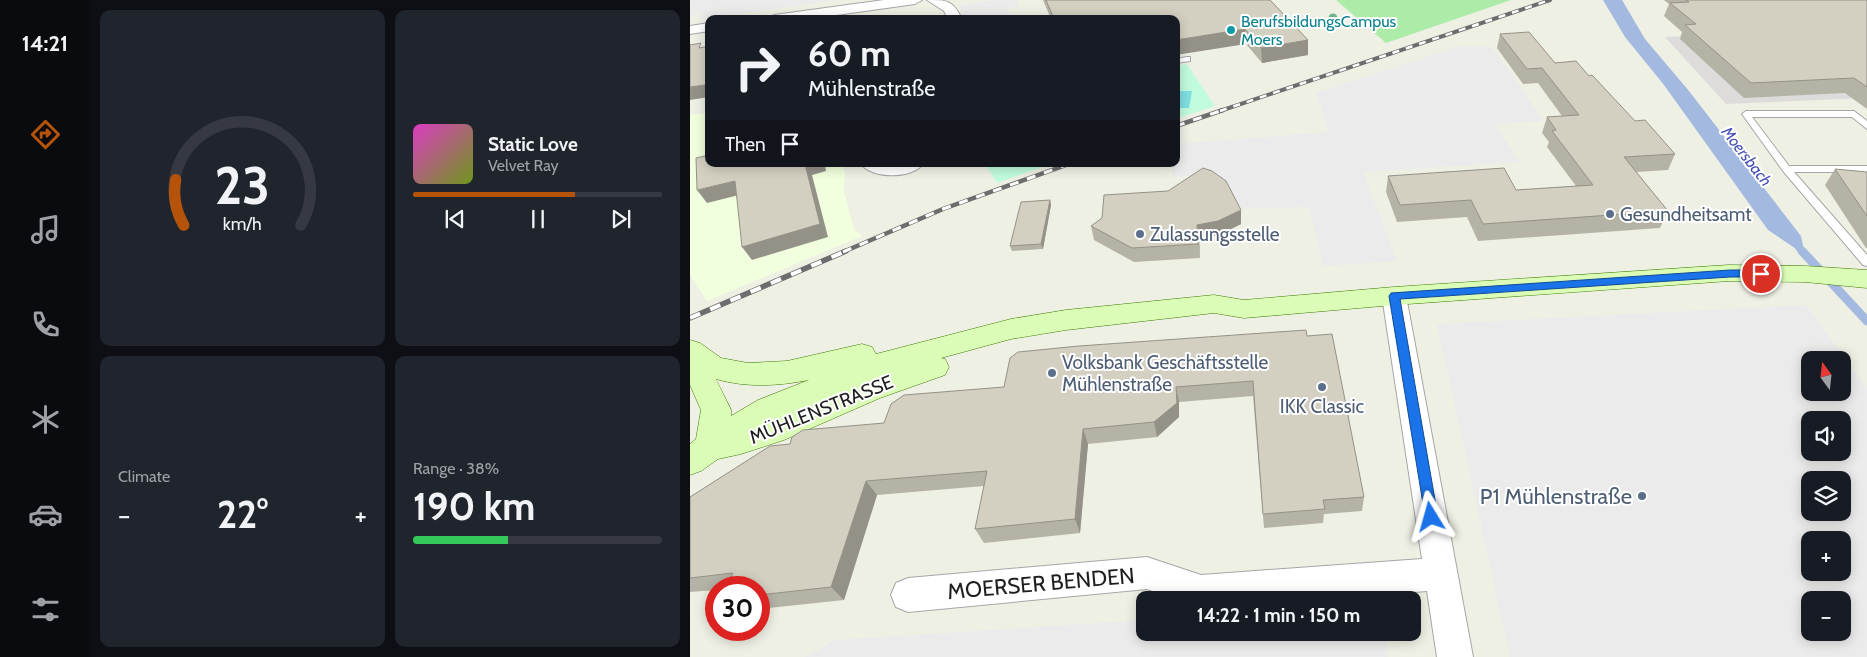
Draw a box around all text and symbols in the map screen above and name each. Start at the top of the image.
place label: BerufsbildungsCampus Moers [1241,12,1397,49]
marker: BerufsbildungsCampus Moers [1225,24,1237,36]
text: 14:21 [22,30,68,57]
text: 60 m [808,32,891,75]
icon: right [725,35,790,100]
text: Mühlenstraße [808,75,935,102]
icon: directions [28,117,63,152]
water label: Moersbach [1717,122,1776,190]
icon: arrive [776,130,804,158]
text: Static Love [488,133,578,156]
text: Then [725,133,766,156]
text: 23 [215,154,270,217]
text: Velvet Ray [488,156,559,175]
place label: Gesundheitsamt [1620,203,1752,226]
icon: previous [441,205,469,233]
icon: pause [524,205,552,233]
icon: next [607,205,635,233]
marker: Gesundheitsamt [1604,208,1616,220]
icon: music [28,212,63,247]
text: km/h [223,213,262,234]
place label: Zulassungsstelle [1150,223,1280,246]
marker: Zulassungsstelle [1134,228,1146,240]
pin [1740,253,1782,295]
icon: arrive [1747,260,1775,288]
icon: phone [28,307,63,342]
place label: Volksbank Geschäftsstelle Mühlenstraße [1062,351,1268,396]
north arrow [1801,351,1851,401]
map controls [1801,351,1851,641]
marker: Volksbank Geschäftsstelle Mühlenstraße [1046,367,1058,379]
street label: MÜHLENSTRASSE [746,370,896,449]
marker: IKK Classic [1316,381,1328,393]
place label: IKK Classic [1280,395,1365,418]
icon: climate [28,402,63,437]
button: sound [1801,411,1851,461]
text: Range · 38% [413,459,499,478]
text: Climate [118,467,170,486]
button: layers [1801,471,1851,521]
text: 190 km [413,483,535,530]
place label: P1 Mühlenstraße [1480,483,1632,510]
position arrow [1404,490,1456,542]
marker: P1 Mühlenstraße [1636,490,1648,502]
text: 22° [217,491,268,538]
icon: car [28,497,63,532]
text: − [118,498,130,532]
text: + [355,498,367,532]
button: + [1801,531,1851,581]
street label: MOERSER BENDEN [946,562,1136,605]
speed limit sign: 30 [705,576,770,641]
button: − [1801,591,1851,641]
icon: filters [28,592,63,627]
text: 14:22 · 1 min · 150 m [1197,604,1360,627]

